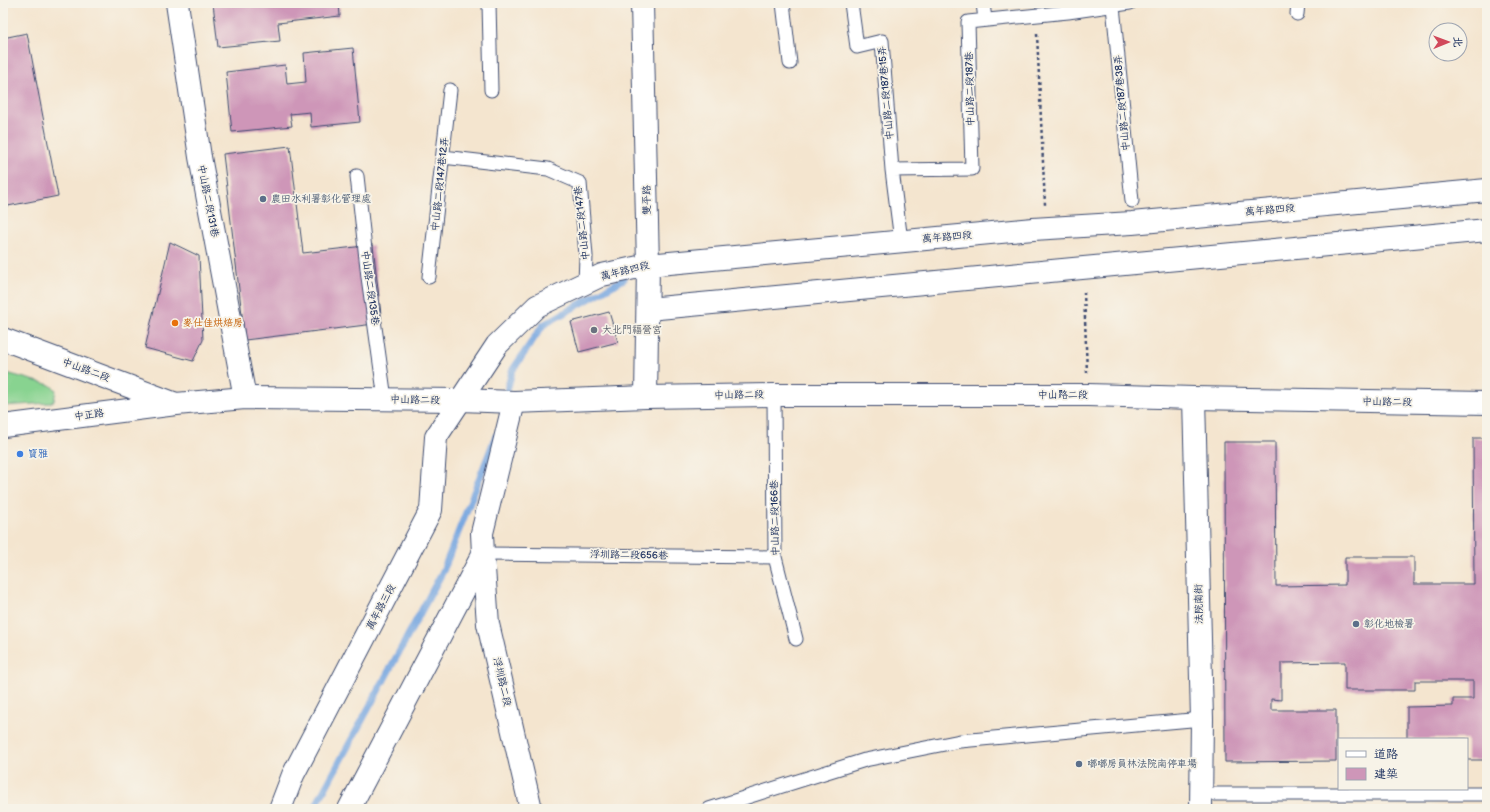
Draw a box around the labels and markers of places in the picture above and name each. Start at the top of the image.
place label: 農田水利署彰化管理處 [271,193,371,205]
marker: 農田水利署彰化管理處 [258,194,268,204]
place label: 麥仕佳烘焙房 [183,317,243,329]
marker: 麥仕佳烘焙房 [170,318,180,328]
place label: 大北門福營宮 [602,324,662,336]
marker: 大北門福營宮 [589,325,599,335]
place label: 寶雅 [28,448,48,460]
marker: 寶雅 [15,449,25,459]
place label: 彰化地檢署 [1364,618,1414,630]
marker: 彰化地檢署 [1351,619,1361,629]
place label: 嘟嘟房員林法院南停車場 [1087,758,1197,770]
marker: 嘟嘟房員林法院南停車場 [1074,759,1084,769]

